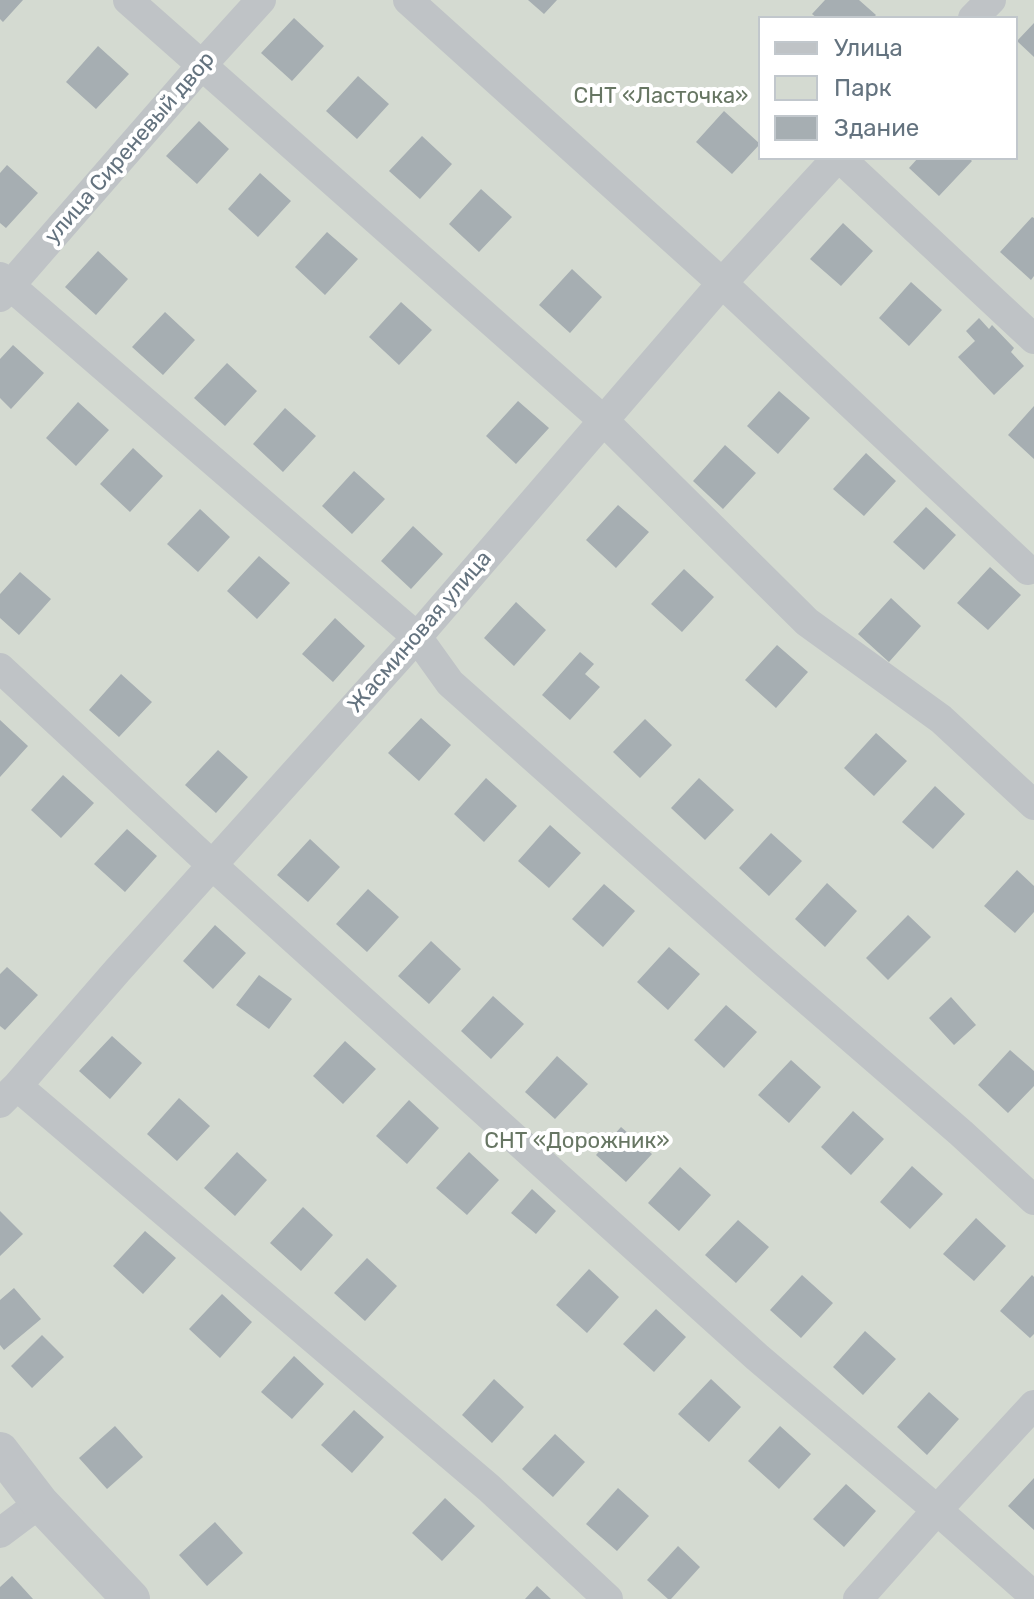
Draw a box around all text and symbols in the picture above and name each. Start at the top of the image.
legend [758,16,1018,160]
text: Улица [834,34,903,62]
street label: улица Сиреневый двор [39,47,221,249]
text: Парк [834,74,892,102]
park label: СНТ «Ласточка» [574,84,748,110]
text: Здание [834,114,919,142]
street label: Жасминовая улица [343,546,497,718]
park label: СНТ «Дорожник» [484,1129,670,1155]

